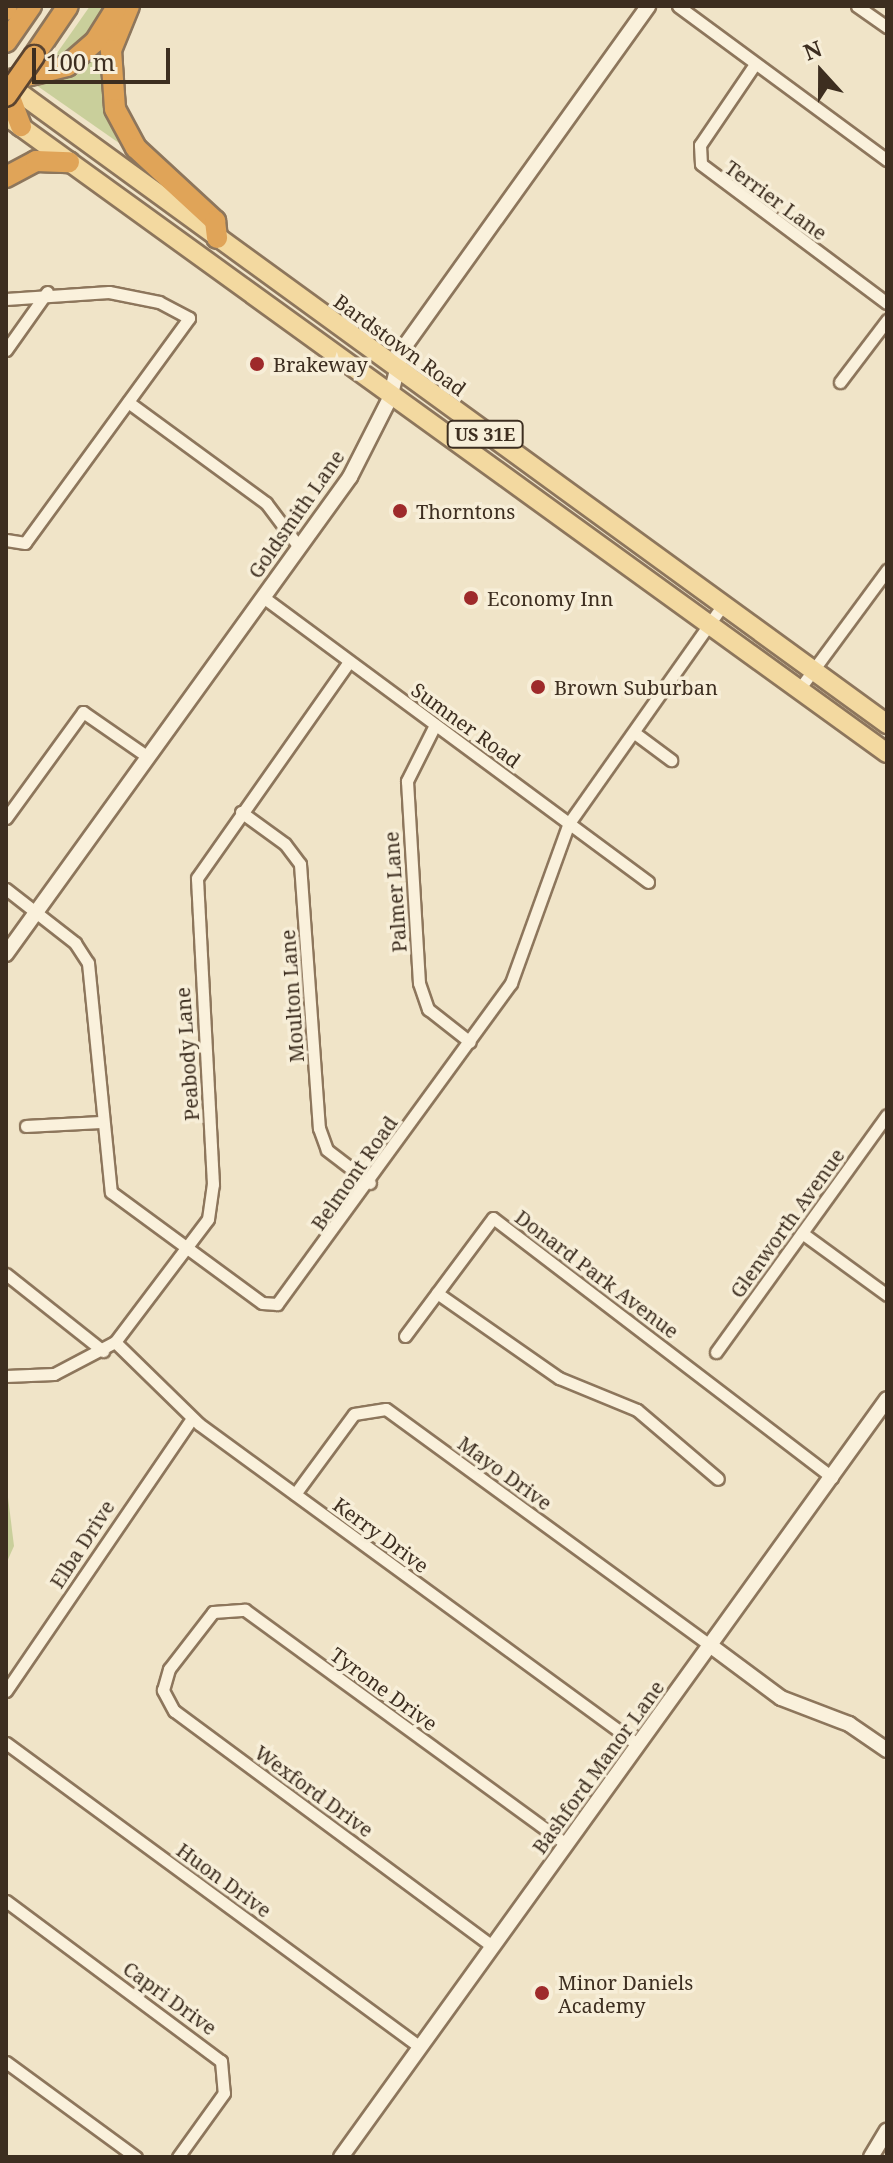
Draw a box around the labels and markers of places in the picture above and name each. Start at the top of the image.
place label: Brakeway [273,352,368,376]
marker: Brakeway [248,355,266,373]
place label: Thorntons [416,499,515,523]
marker: Thorntons [391,502,409,520]
place label: Economy Inn [487,586,613,610]
marker: Economy Inn [462,589,480,607]
place label: Brown Suburban [554,675,718,699]
marker: Brown Suburban [529,678,547,696]
place label: Minor Daniels Academy [558,1970,693,2017]
marker: Minor Daniels Academy [533,1984,551,2002]

